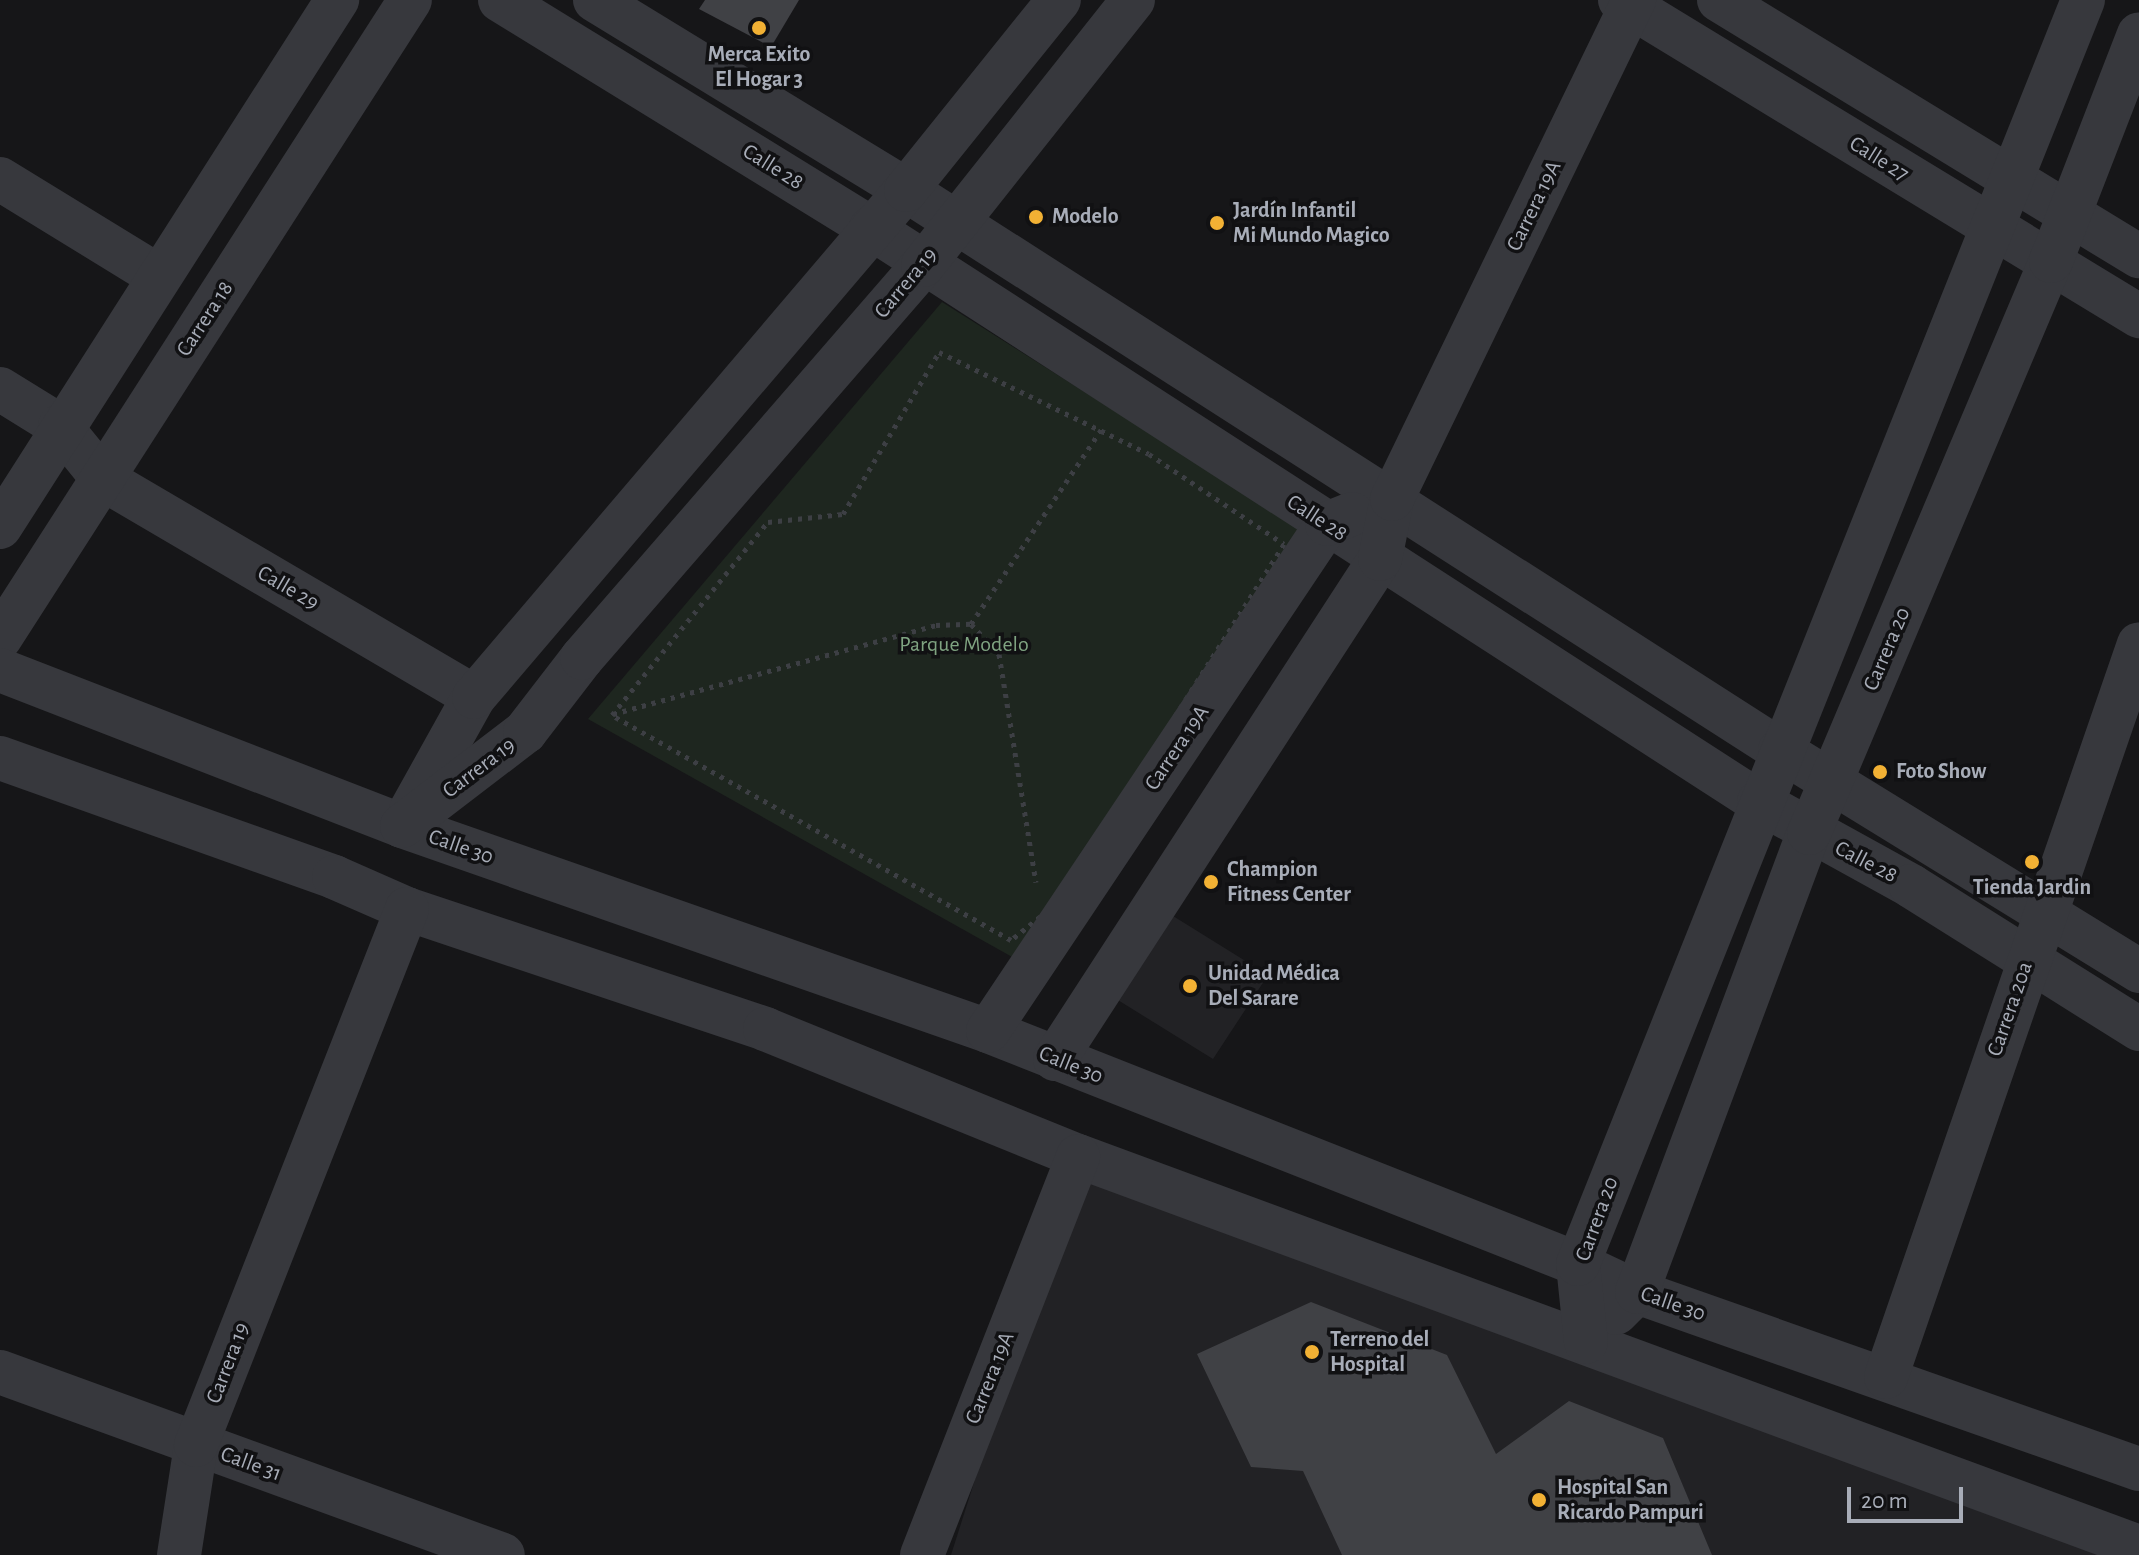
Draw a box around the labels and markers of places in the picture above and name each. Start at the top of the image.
marker: Merca Exito El Hogar 3 [750,19,768,37]
place label: Merca Exito El Hogar 3 [708,41,810,92]
place label: Jardín Infantil Mi Mundo Magico [1233,197,1390,248]
place label: Modelo [1052,204,1119,230]
marker: Modelo [1027,208,1045,226]
marker: Jardín Infantil Mi Mundo Magico [1208,214,1226,232]
place label: Foto Show [1896,759,1986,785]
marker: Foto Show [1871,763,1889,781]
marker: Tienda Jardin [2023,853,2041,871]
place label: Champion Fitness Center [1227,856,1351,908]
marker: Champion Fitness Center [1202,873,1220,891]
place label: Tienda Jardin [1973,875,2091,901]
place label: Unidad Médica Del Sarare [1208,960,1340,1012]
marker: Unidad Médica Del Sarare [1179,975,1201,997]
place label: Terreno del Hospital [1330,1326,1429,1378]
marker: Terreno del Hospital [1301,1341,1323,1363]
place label: Hospital San Ricardo Pampuri [1557,1474,1704,1526]
marker: Hospital San Ricardo Pampuri [1528,1489,1550,1511]

